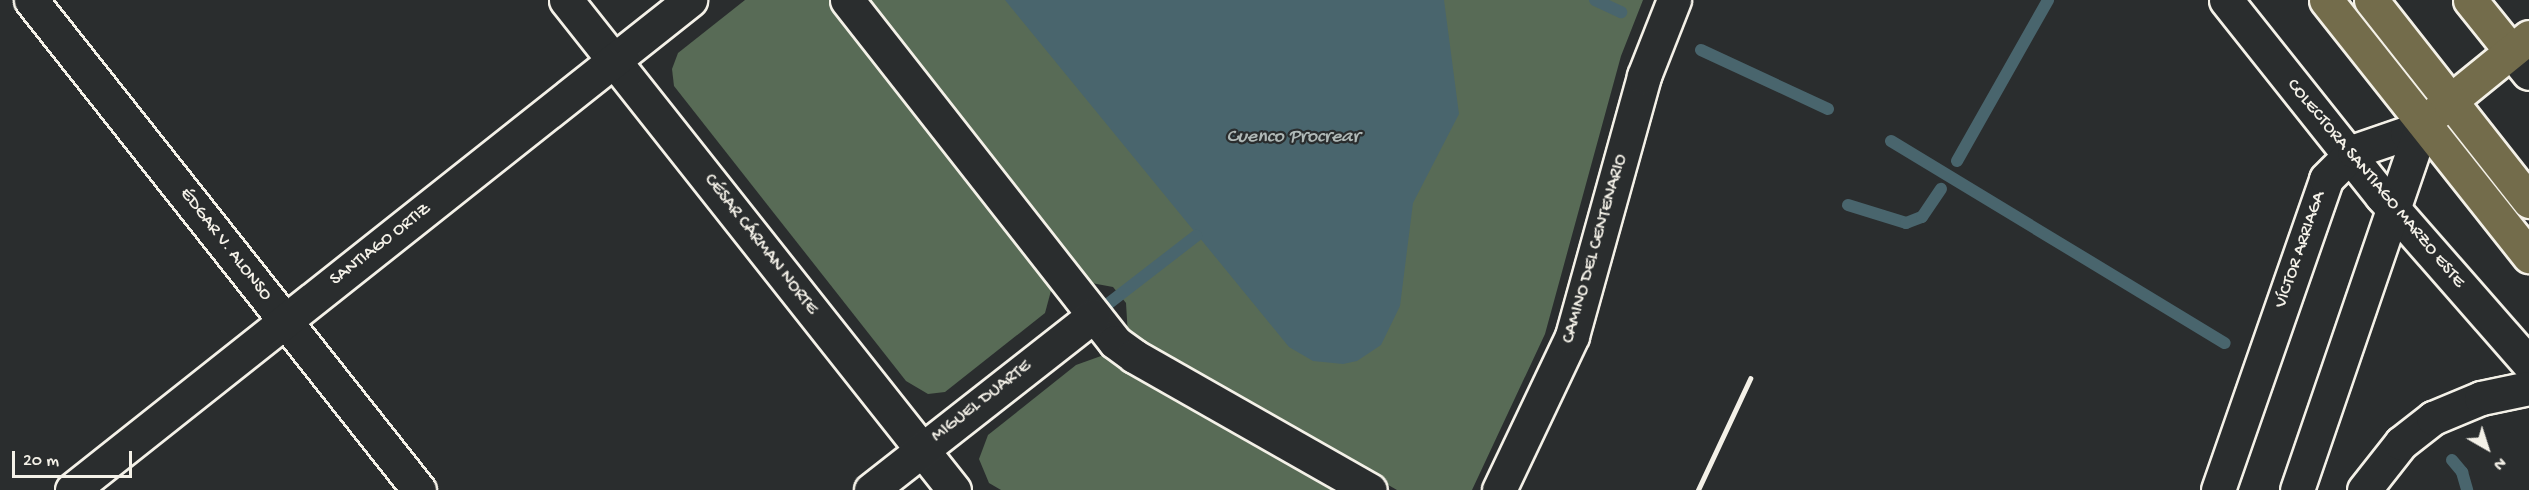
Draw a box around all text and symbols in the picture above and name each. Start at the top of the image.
street label: COLECTORA SANTIAGO MARZO ESTE [2281,75,2469,293]
water label: Cuenco Procrear [1227,125,1359,149]
street label: CAMINO DEL CENTENARIO [1559,152,1633,346]
street label: CÉSAR CÁRMAN NORTE [698,170,822,320]
street label: ÉDGAR V. ALONSO [174,184,276,306]
street label: VÍCTOR ARRIAGA [2271,189,2331,311]
street label: SANTIAGO ORTIZ [326,199,436,291]
street label: MIGUEL DUARTE [928,356,1036,448]
north arrow [2457,418,2517,478]
scale bar [15,439,135,477]
text: 20 m [23,451,59,472]
text: N [2489,452,2509,473]

